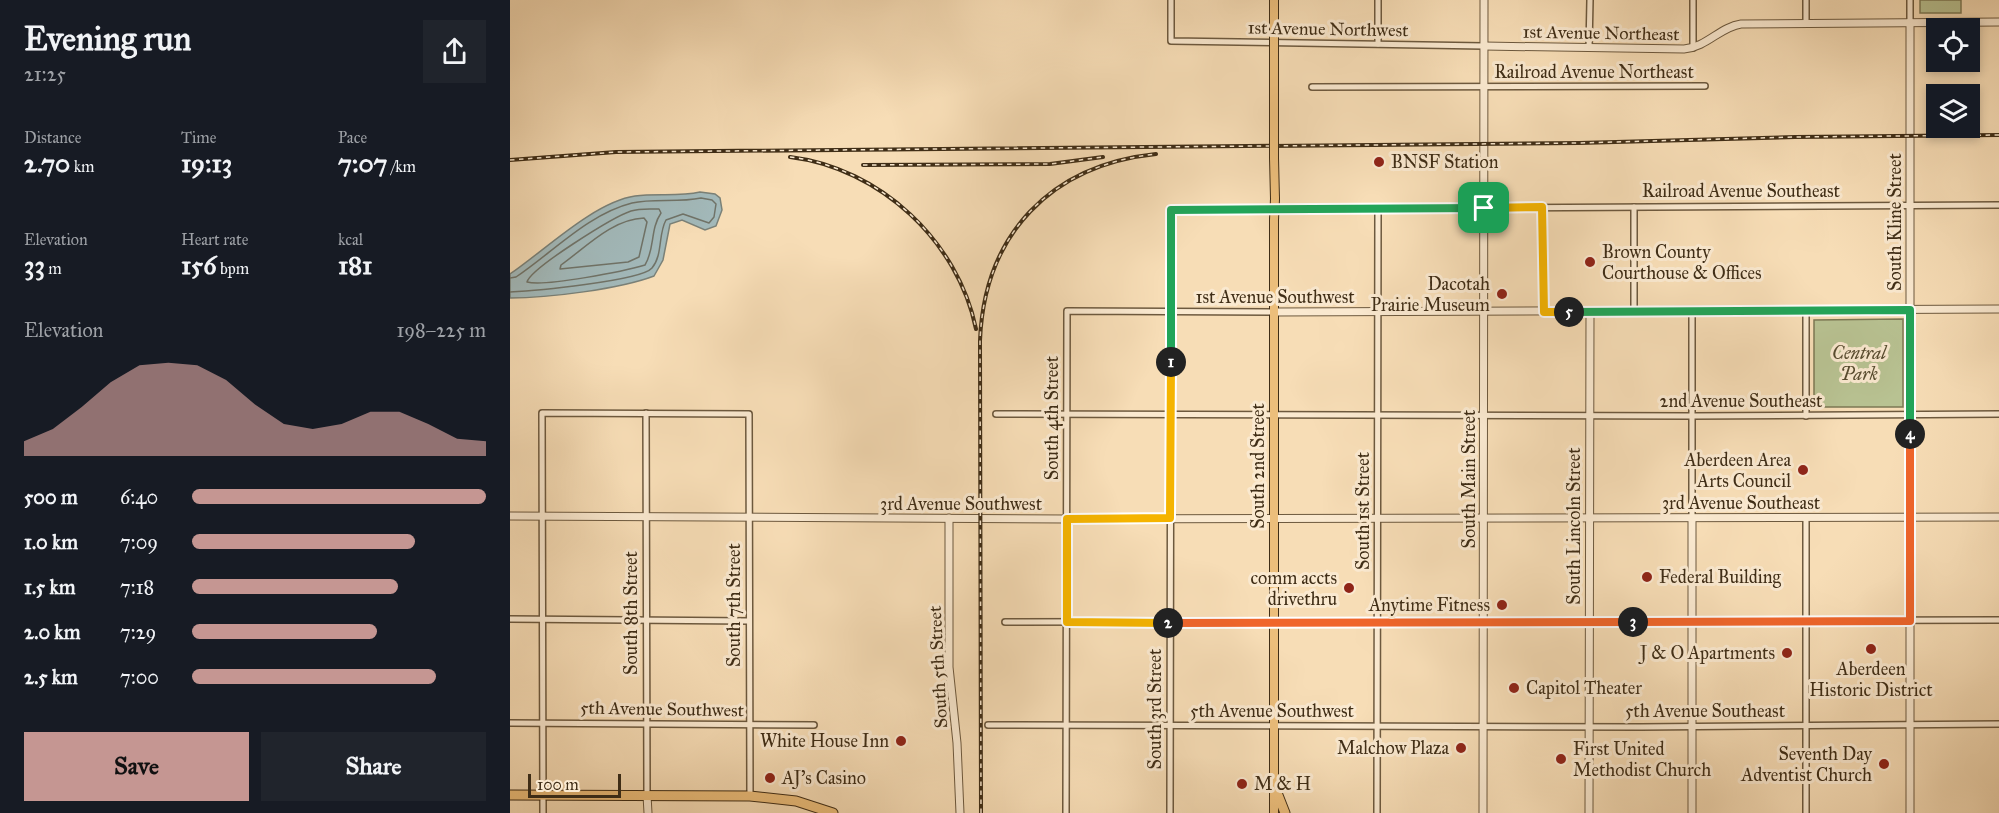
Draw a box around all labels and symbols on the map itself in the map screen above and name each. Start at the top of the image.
street label: 1st Avenue Northwest [1247,17,1409,41]
street label: 1st Avenue Northeast [1522,21,1680,45]
street label: Railroad Avenue Northeast [1494,61,1694,83]
place label: BNSF Station [1391,151,1499,173]
street label: South Kline Street [1884,152,1906,291]
marker: BNSF Station [1372,155,1386,169]
street label: Railroad Avenue Southeast [1642,180,1841,202]
pin [1458,182,1509,233]
place label: Brown County Courthouse & Offices [1602,241,1762,284]
marker: Brown County Courthouse & Offices [1583,255,1597,269]
place label: Dacotah Prairie Museum [1371,273,1490,316]
street label: 1st Avenue Southwest [1195,286,1355,308]
marker: Dacotah Prairie Museum [1495,287,1509,301]
pin: 5 [1554,297,1584,327]
park label: Central Park [1832,342,1888,385]
pin: 1 [1156,347,1186,377]
street label: South 4th Street [1041,355,1063,480]
street label: 2nd Avenue Southeast [1660,390,1823,412]
street label: South 2nd Street [1247,403,1269,529]
street label: South Main Street [1458,409,1480,548]
pin: 4 [1895,419,1925,449]
street label: South Lincoln Street [1563,447,1585,605]
place label: Aberdeen Area Arts Council [1683,449,1791,492]
street label: South 1st Street [1352,451,1374,570]
marker: Aberdeen Area Arts Council [1796,463,1810,477]
street label: 3rd Avenue Southeast [1662,492,1821,514]
street label: 3rd Avenue Southwest [880,493,1043,515]
street label: South 7th Street [723,542,745,667]
street label: South 8th Street [620,550,642,675]
place label: Federal Building [1659,566,1781,589]
place label: comm accts drivethru [1250,567,1337,610]
marker: Federal Building [1640,570,1654,584]
marker: comm accts drivethru [1342,581,1356,595]
place label: Anytime Fitness [1368,594,1490,616]
marker: Anytime Fitness [1495,598,1509,612]
street label: South 5th Street [924,605,952,729]
pin: 3 [1618,607,1648,637]
pin: 2 [1153,608,1183,638]
place label: J & O Apartments [1638,642,1775,665]
marker: Aberdeen Historic District [1864,642,1878,656]
marker: J & O Apartments [1780,646,1794,660]
street label: South 3rd Street [1144,648,1166,769]
place label: Aberdeen Historic District [1809,658,1933,701]
place label: Capitol Theater [1526,677,1642,699]
marker: Capitol Theater [1507,681,1521,695]
street label: 5th Avenue Southwest [580,697,745,721]
street label: 5th Avenue Southwest [1190,700,1355,722]
street label: 5th Avenue Southeast [1625,700,1786,722]
place label: White House Inn [760,730,889,752]
marker: White House Inn [894,734,908,748]
place label: Malchow Plaza [1337,737,1449,759]
place label: First United Methodist Church [1573,738,1711,781]
marker: Malchow Plaza [1454,741,1468,755]
place label: Seventh Day Adventist Church [1740,743,1873,786]
marker: First United Methodist Church [1554,752,1568,766]
marker: Seventh Day Adventist Church [1877,757,1891,771]
place label: AJ's Casino [781,767,866,790]
scale bar [528,771,621,798]
marker: AJ's Casino [763,771,777,785]
place label: M & H [1254,773,1311,795]
marker: M & H [1235,777,1249,791]

